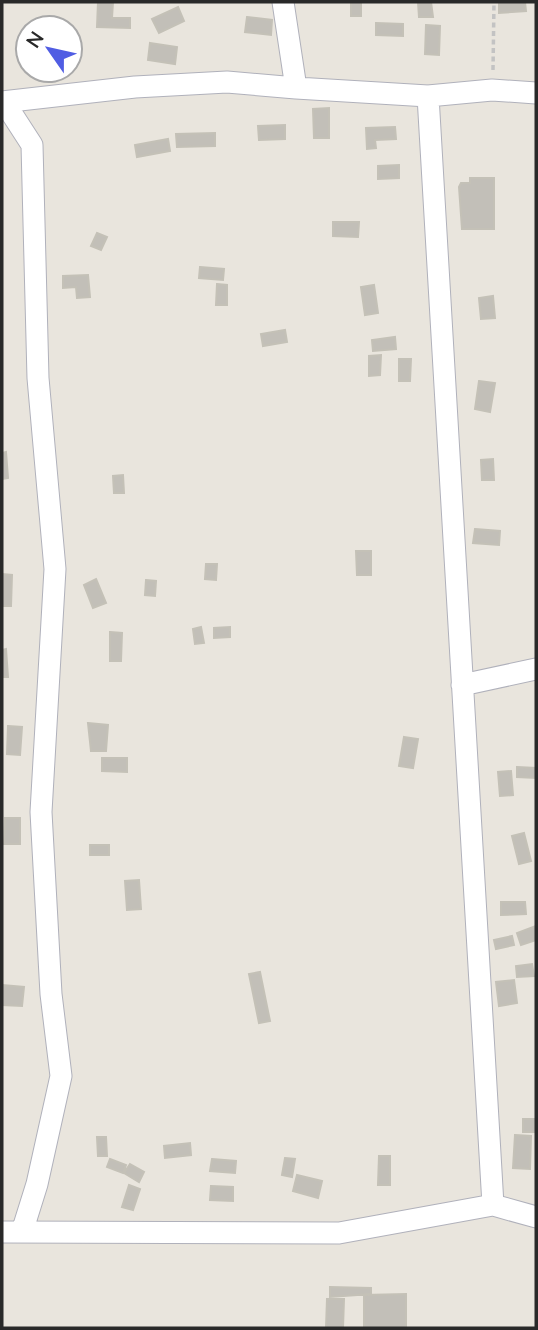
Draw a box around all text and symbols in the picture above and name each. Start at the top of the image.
north arrow [14,14,84,84]
text: N [21,27,48,52]

